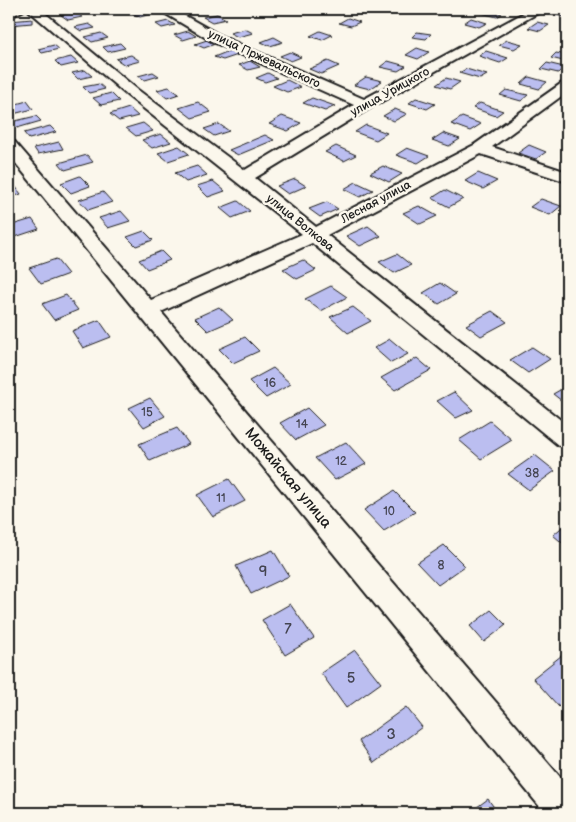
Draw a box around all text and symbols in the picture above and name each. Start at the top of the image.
street label: улица Пржевальского [205,26,323,92]
street label: улица Урицкого [348,64,432,120]
street label: Лесная улица [338,177,414,227]
street label: улица Волкова [263,191,337,255]
house number: 16 [264,376,276,391]
house number: 15 [141,405,153,420]
house number: 14 [296,417,309,432]
street label: Можайская улица [240,424,336,532]
house number: 12 [335,454,347,469]
house number: 38 [525,466,539,481]
house number: 11 [216,491,226,506]
house number: 10 [383,504,395,519]
house number: 8 [438,558,445,573]
house number: 9 [259,562,267,581]
house number: 7 [284,620,292,639]
house number: 5 [347,669,355,688]
house number: 3 [386,725,396,744]

